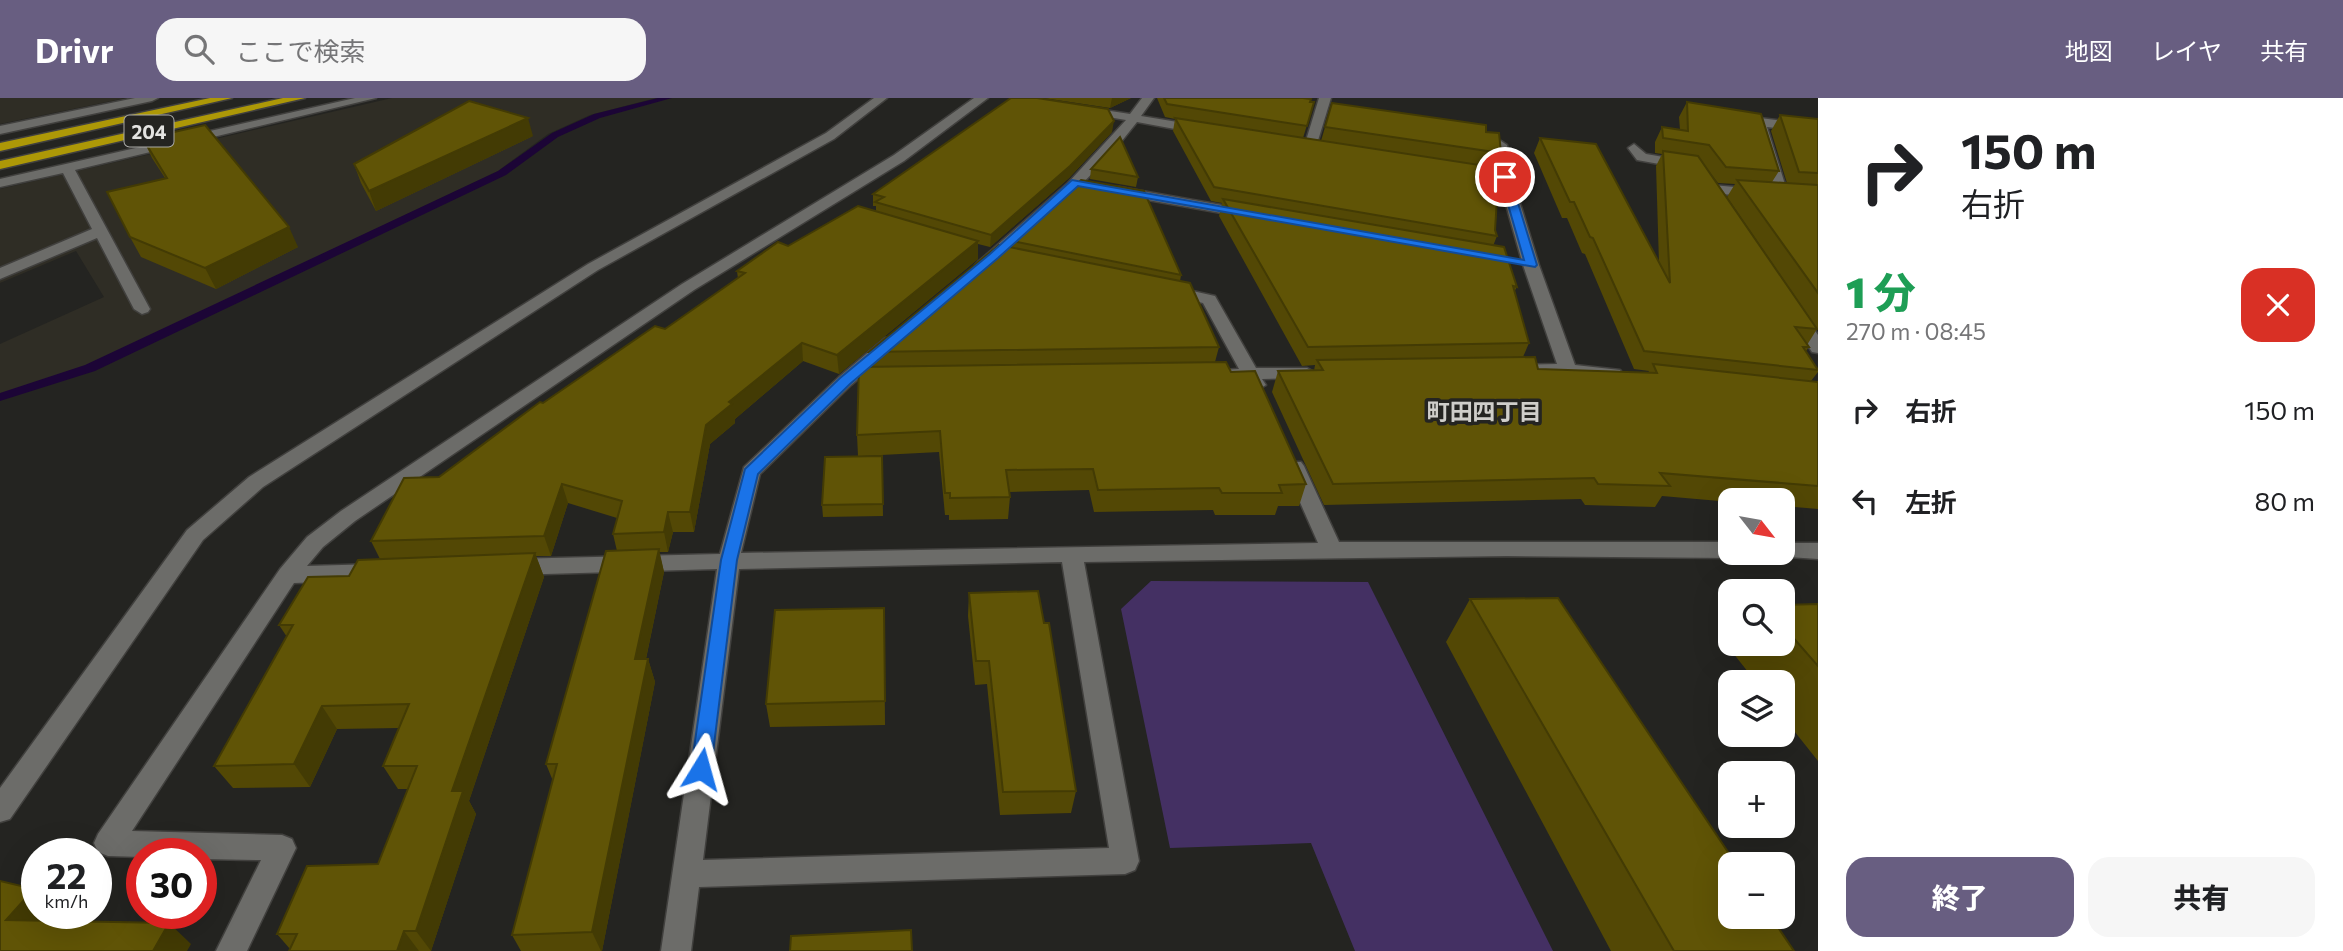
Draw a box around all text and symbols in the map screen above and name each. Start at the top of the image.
search box [156,18,646,81]
text: Drivr [35,29,114,70]
icon: search [180,30,218,68]
text: ここで検索 [236,35,366,66]
text: 地図 [2065,36,2113,65]
text: レイヤ [2151,36,2222,65]
text: 共有 [2260,36,2308,65]
road number: 204 [124,116,174,146]
text: 150 m [1961,119,2096,179]
icon: right [1846,126,1937,217]
pin [1475,147,1535,207]
icon: arrive [1486,158,1524,196]
text: 右折 [1961,183,2025,223]
text: 1 分 [1846,265,1916,317]
button: close [2241,268,2315,342]
text: 270 m · 08:45 [1846,317,1986,345]
icon: right [1846,391,1884,429]
text: 150 m [2244,394,2315,425]
text: 右折 [1905,395,1957,426]
district label: 町田四丁目 [1427,397,1542,425]
icon: left [1846,482,1884,520]
text: 80 m [2255,485,2315,516]
text: 左折 [1905,486,1957,517]
north arrow [1718,488,1796,565]
map controls [1718,488,1795,929]
button: search [1718,579,1795,656]
button: layers [1718,670,1795,747]
position arrow [664,732,738,806]
button: + [1718,761,1795,838]
speed limit sign: 30 [126,838,217,929]
button: − [1718,852,1795,929]
text: 22 [47,853,86,896]
button: 終了 [1846,857,2074,937]
button: 共有 [2088,857,2315,937]
text: km/h [45,890,88,912]

